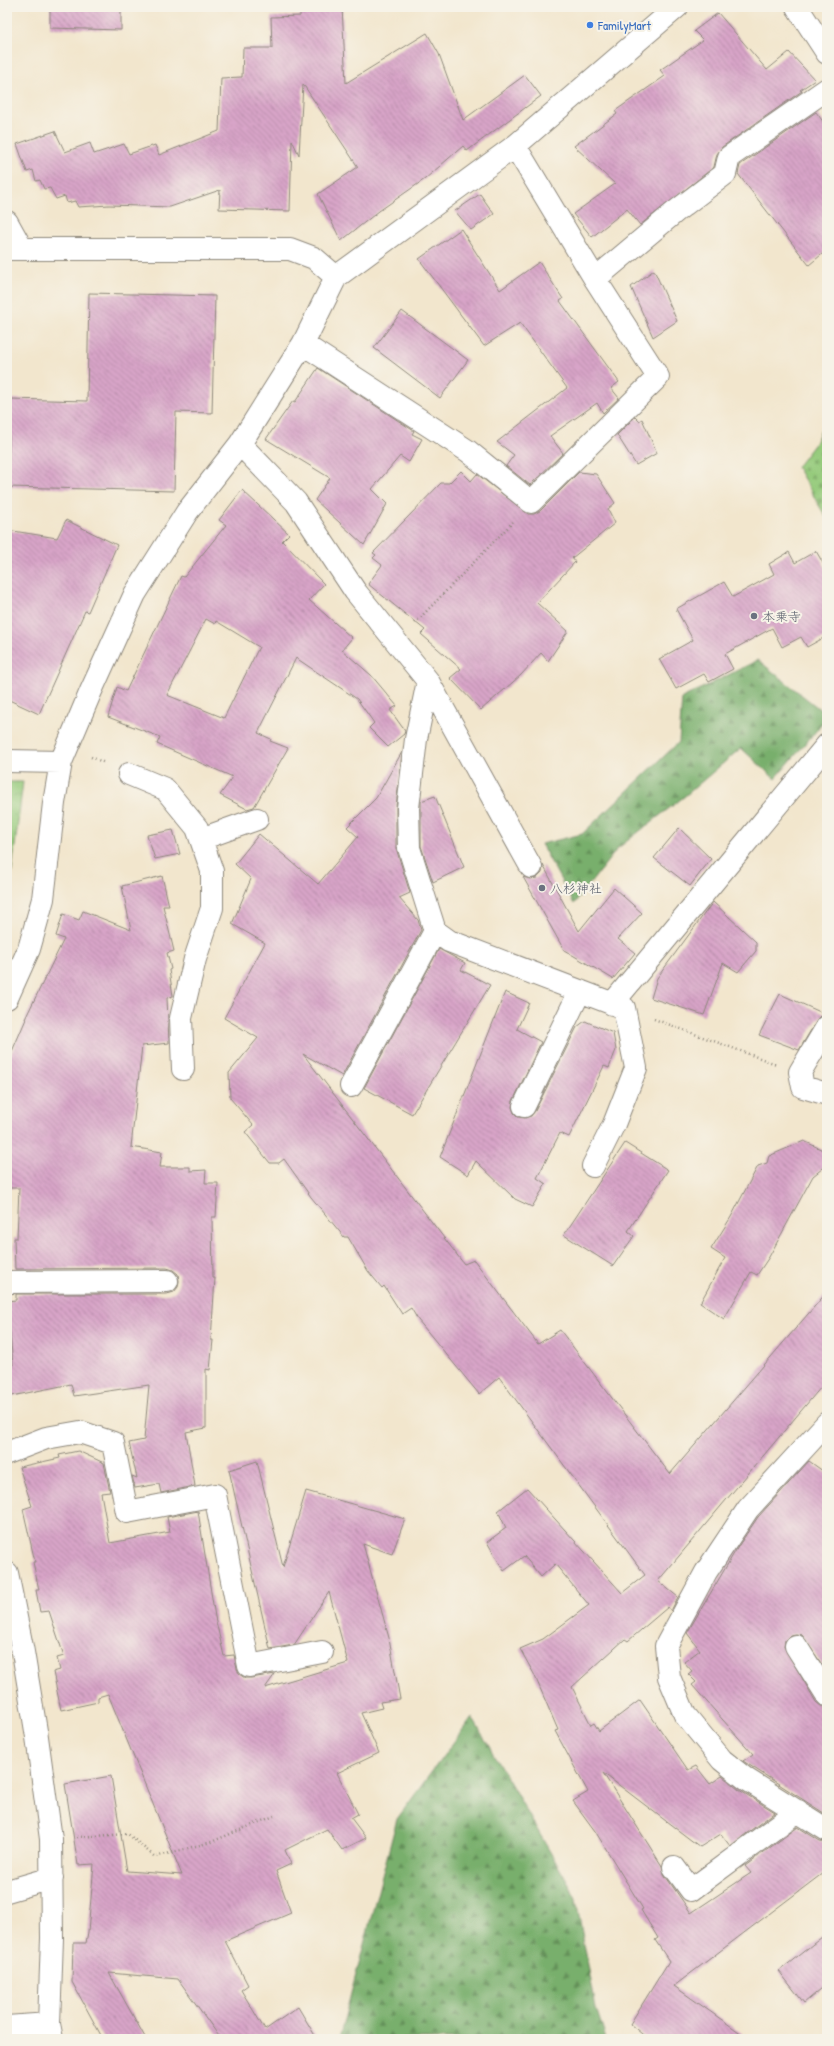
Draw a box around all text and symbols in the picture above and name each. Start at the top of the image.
place label: FamilyMart [597,16,652,34]
marker: FamilyMart [585,20,595,30]
place label: 本乗寺 [762,607,801,625]
marker: 本乗寺 [749,611,759,621]
place label: 八杉神社 [550,879,602,897]
marker: 八杉神社 [537,883,547,893]

